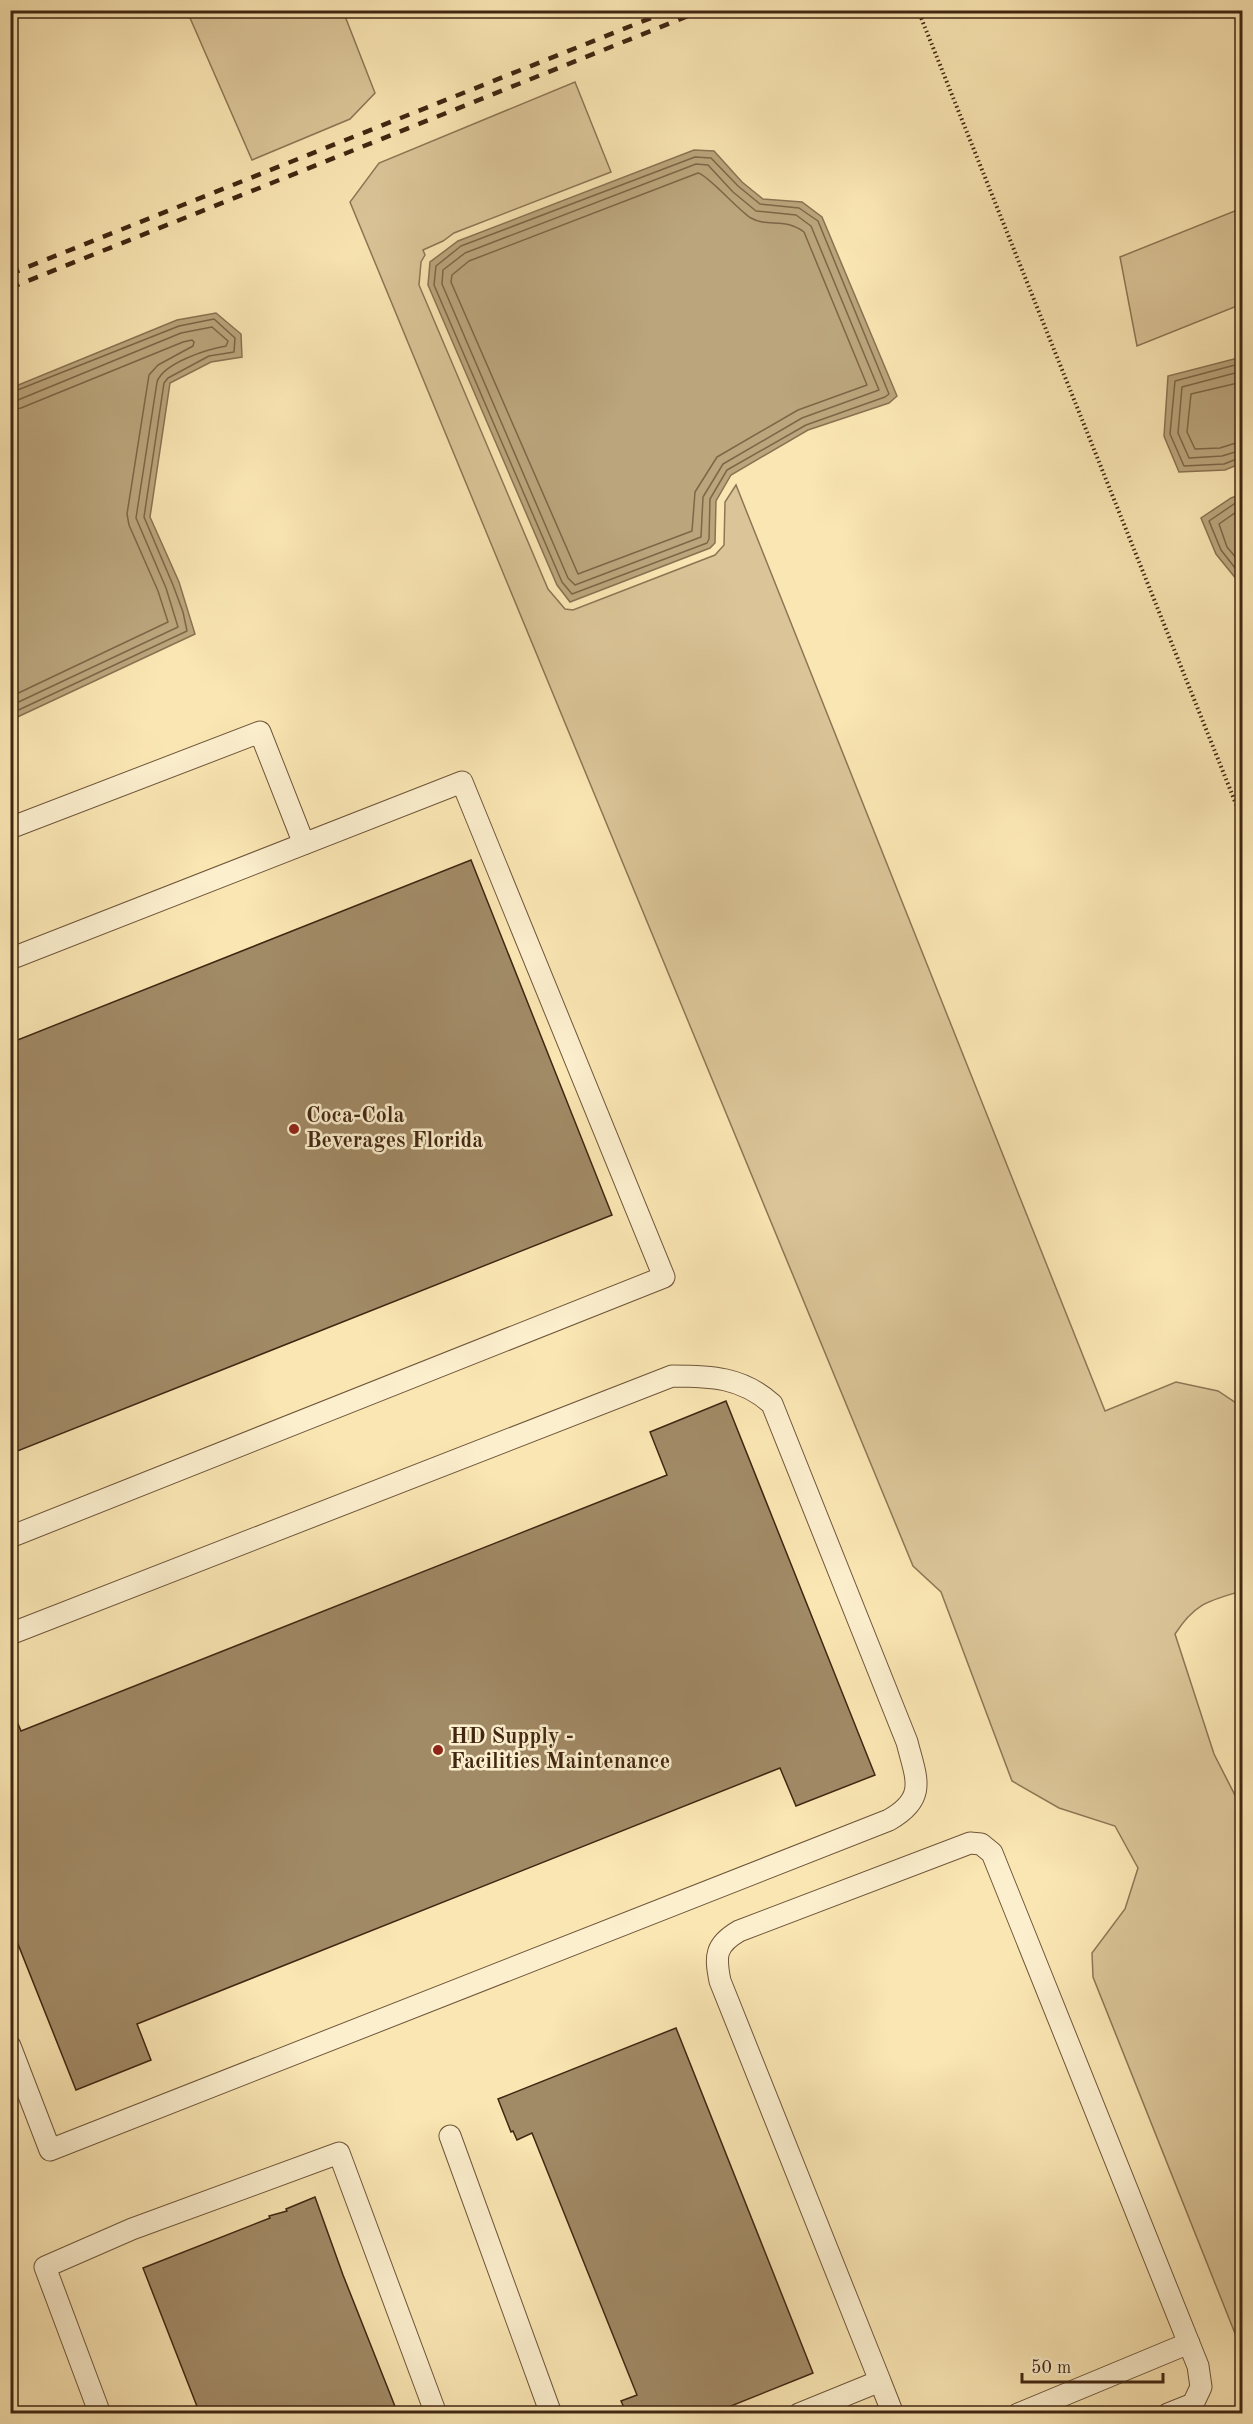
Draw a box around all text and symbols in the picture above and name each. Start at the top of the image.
place label: Coca-Cola Beverages Florida [306,1105,483,1152]
marker: Coca-Cola Beverages Florida [287,1122,301,1136]
place label: HD Supply - Facilities Maintenance [450,1726,670,1773]
marker: HD Supply - Facilities Maintenance [431,1743,445,1757]
scale bar [1022,2346,1163,2384]
text: 50 m [1031,2359,1071,2377]

